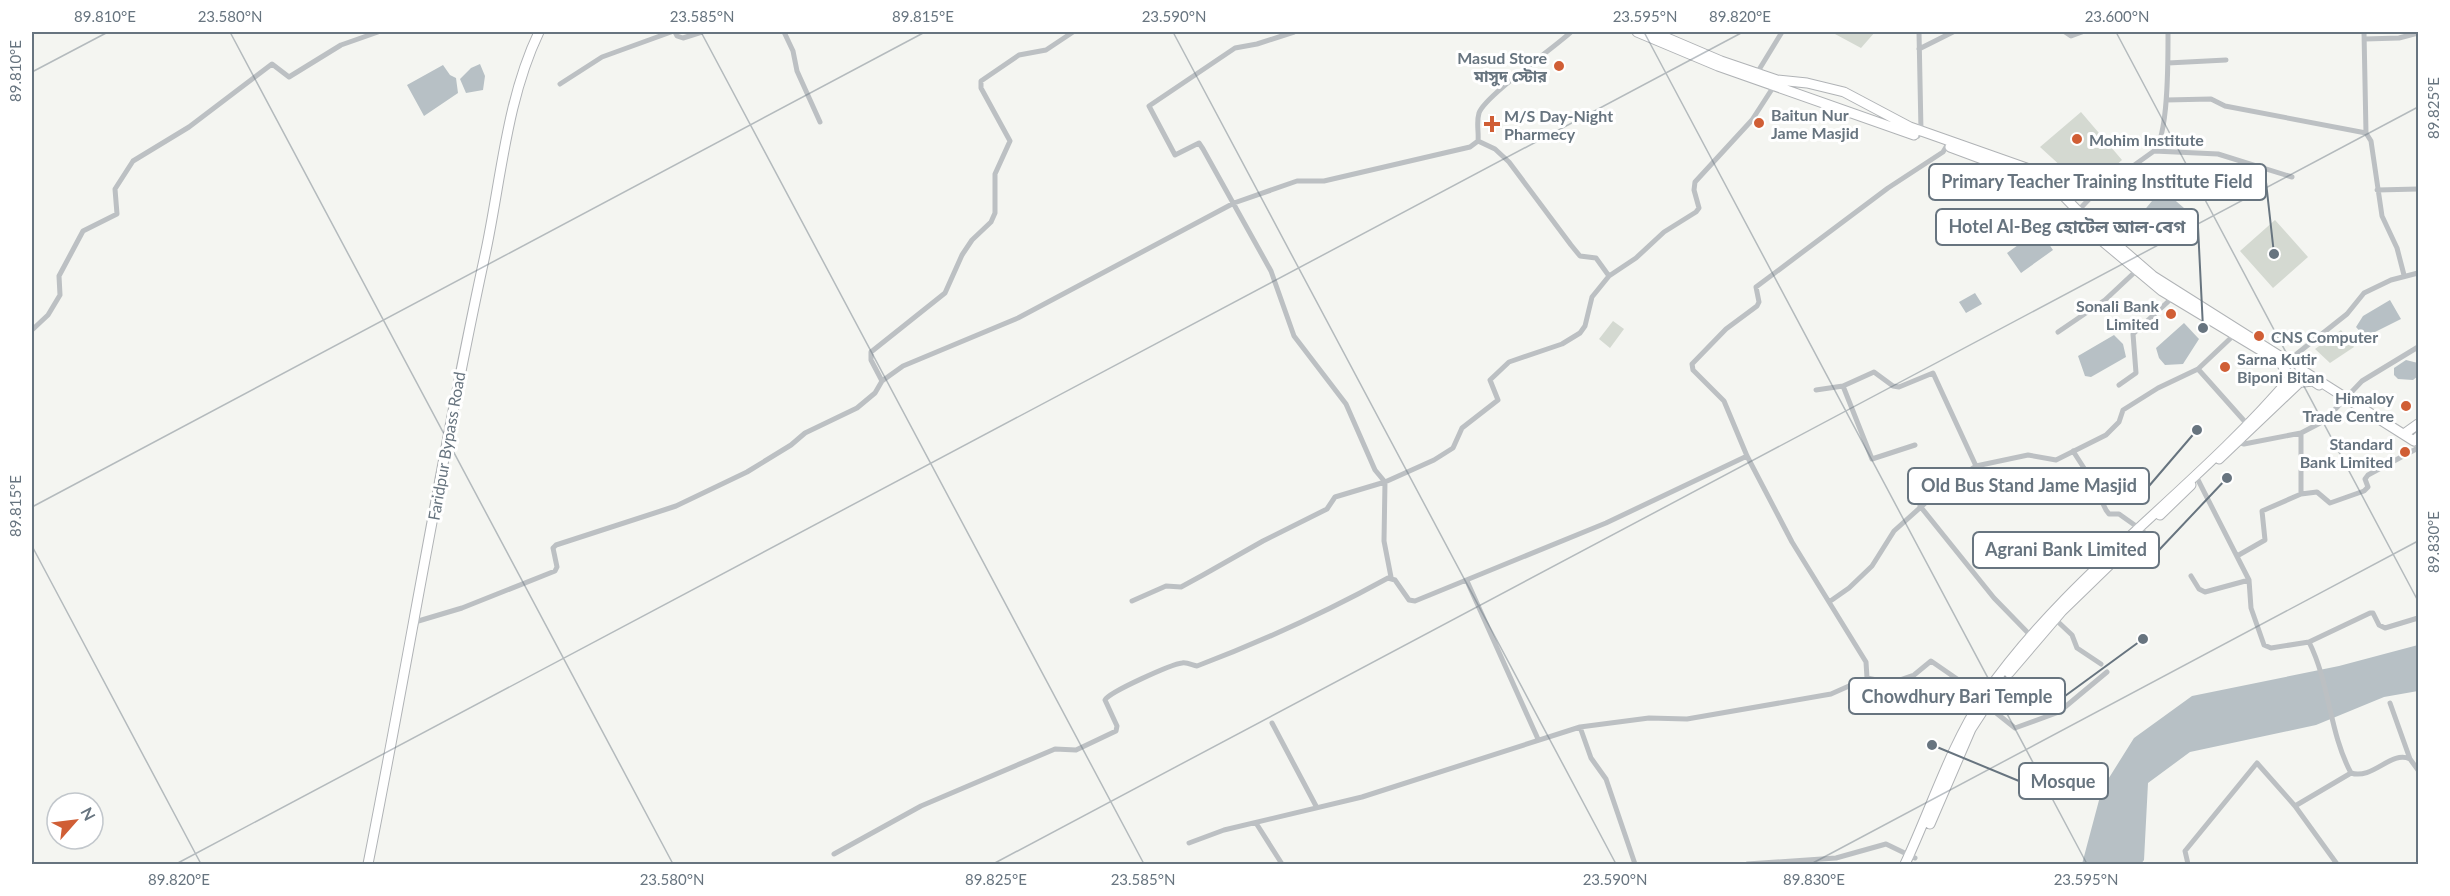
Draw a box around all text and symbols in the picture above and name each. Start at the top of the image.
text: 89.810°E [74,7,136,25]
text: 23.580°N [198,7,262,25]
text: 23.585°N [670,7,734,25]
text: 89.815°E [892,7,954,25]
text: 23.590°N [1142,7,1206,25]
text: 23.595°N [1613,7,1677,25]
text: 89.820°E [1709,7,1771,25]
text: 23.600°N [2085,7,2149,25]
text: 89.810°E [6,40,24,102]
place label: Masud Store মাসুদ স্টোর [1457,48,1547,87]
marker: Masud Store মাসুদ স্টোর [1552,59,1566,73]
text: 89.825°E [2424,77,2442,139]
place label: Baitun Nur Jame Masjid [1771,105,1859,142]
place label: M/S Day-Night Pharmecy [1504,106,1613,143]
marker: Baitun Nur Jame Masjid [1752,116,1766,130]
marker: M/S Day-Night Pharmecy [1485,117,1499,131]
place label: Mohim Institute [2089,130,2204,149]
marker: Mohim Institute [2070,132,2084,146]
callout: Primary Teacher Training Institute Field [1929,164,2266,200]
text: Primary Teacher Training Institute Field [1941,170,2253,192]
callout: Hotel Al-Beg হোটেল আল-বেগ [1936,209,2198,245]
text: Hotel Al-Beg হোটেল আল-বেগ [1949,215,2186,237]
place label: Sonali Bank Limited [2076,296,2159,333]
marker: Sonali Bank Limited [2164,307,2178,321]
place label: CNS Computer [2271,327,2378,346]
marker: CNS Computer [2252,329,2266,343]
place label: Sarna Kutir Biponi Bitan [2237,349,2324,386]
marker: Sarna Kutir Biponi Bitan [2218,360,2232,374]
street label: Faridpur Bypass Road [424,370,468,522]
place label: Himaloy Trade Centre [2302,388,2395,425]
marker: Himaloy Trade Centre [2399,399,2413,413]
place label: Standard Bank Limited [2300,434,2393,471]
marker: Standard Bank Limited [2398,445,2412,459]
callout: Old Bus Stand Jame Masjid [1908,468,2149,504]
text: Old Bus Stand Jame Masjid [1921,474,2137,496]
text: 89.815°E [6,475,24,537]
text: 89.830°E [2424,511,2442,573]
callout: Agrani Bank Limited [1973,532,2159,568]
text: Agrani Bank Limited [1984,538,2147,560]
callout: Chowdhury Bari Temple [1849,678,2065,714]
text: Chowdhury Bari Temple [1862,685,2053,707]
callout: Mosque [2019,763,2108,799]
text: Mosque [2031,770,2096,792]
north arrow [45,791,105,851]
text: N [77,804,100,824]
text: 89.820°E [148,870,210,888]
text: 23.580°N [640,870,704,888]
text: 89.825°E [965,870,1027,888]
text: 23.585°N [1111,870,1175,888]
text: 23.590°N [1583,870,1647,888]
text: 89.830°E [1783,870,1845,888]
text: 23.595°N [2054,870,2118,888]

